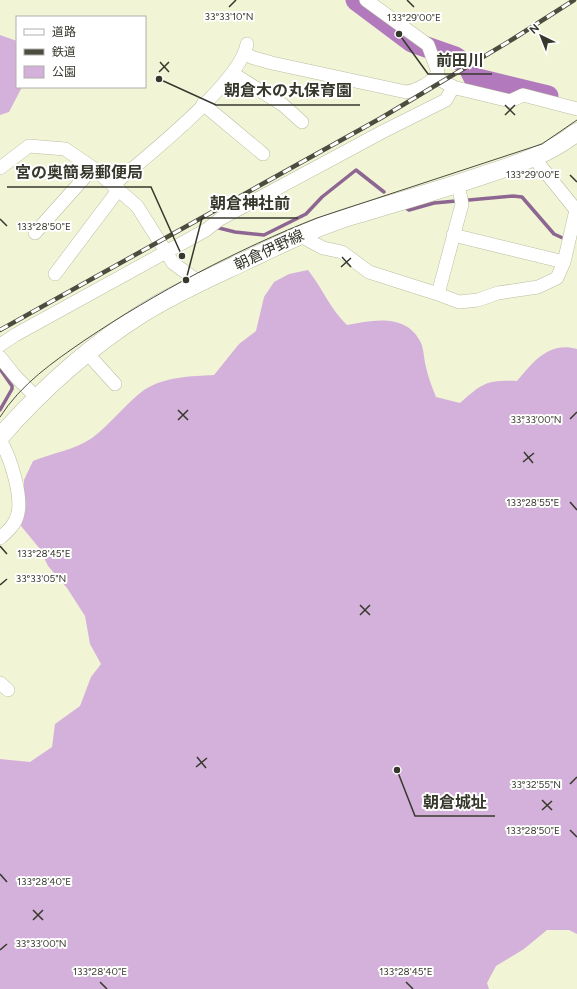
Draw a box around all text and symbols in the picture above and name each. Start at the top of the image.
text: 33°33'10"N [205,10,253,23]
text: 133°29'00"E [387,11,441,24]
legend [16,16,146,88]
north arrow [521,16,561,56]
text: N [527,21,542,37]
text: 道路 [52,25,76,39]
text: 鉄道 [52,45,76,59]
callout: 前田川 [428,46,492,74]
text: 前田川 [436,51,484,70]
text: 公園 [52,65,76,79]
callout: 朝倉木の丸保育園 [216,77,360,105]
text: 朝倉木の丸保育園 [224,81,352,100]
callout: 宮の奥簡易郵便局 [7,159,151,187]
text: 宮の奥簡易郵便局 [15,163,143,182]
text: 133°29'00"E [506,168,560,181]
callout: 朝倉神社前 [202,190,298,218]
text: 朝倉神社前 [210,194,290,213]
text: 133°28'50"E [17,220,71,233]
street label: 朝倉伊野線 [231,226,307,274]
text: 33°33'00"N [510,413,562,426]
text: 133°28'55"E [506,496,560,509]
text: 133°28'45"E [17,547,71,560]
text: 33°33'05"N [16,572,66,585]
text: 33°32'55"N [511,778,561,791]
callout: 朝倉城址 [415,788,495,816]
text: 朝倉城址 [423,793,487,812]
text: 133°28'50"E [506,824,560,837]
text: 133°28'40"E [17,875,71,888]
text: 33°33'00"N [15,937,67,950]
text: 133°28'40"E [73,965,127,978]
text: 133°28'45"E [379,965,433,978]

